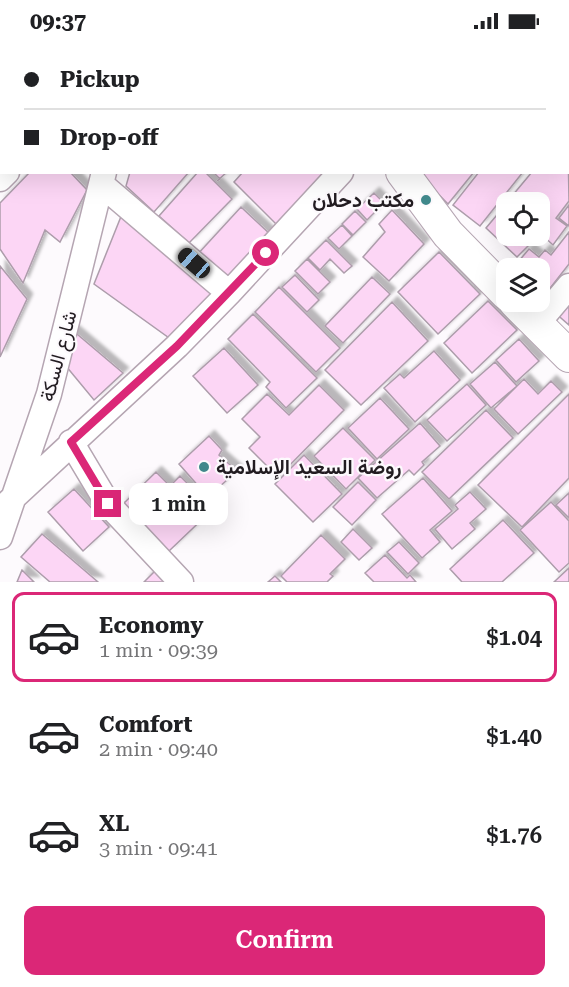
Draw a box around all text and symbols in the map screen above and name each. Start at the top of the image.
text: 09:37 [30,9,86,34]
text: Pickup [60,67,140,92]
text: Drop-off [60,125,158,150]
place label: مكتب دحلان [312,188,414,212]
map controls [496,192,550,312]
button: locate [496,192,550,246]
marker: مكتب دحلان [419,193,433,207]
route start [252,239,279,266]
car [175,244,213,282]
button: layers [496,258,550,312]
street label: شارع السكة [34,308,84,405]
place label: روضة السعيد الإسلامية [216,455,402,480]
marker: روضة السعيد الإسلامية [197,460,211,474]
callout: 1 min [129,483,228,525]
route end [94,490,121,517]
text: 1 min [151,492,206,516]
icon: car [27,610,81,664]
text: Economy [99,613,203,638]
text: $1.04 [486,625,542,650]
text: 1 min · 09:39 [99,638,218,662]
icon: car [27,709,81,763]
text: Comfort [99,712,192,737]
text: $1.40 [486,724,542,749]
text: 2 min · 09:40 [99,737,218,761]
icon: car [27,808,81,862]
text: XL [99,811,129,836]
text: $1.76 [486,823,542,848]
text: 3 min · 09:41 [99,836,218,860]
button: Confirm [24,906,545,975]

